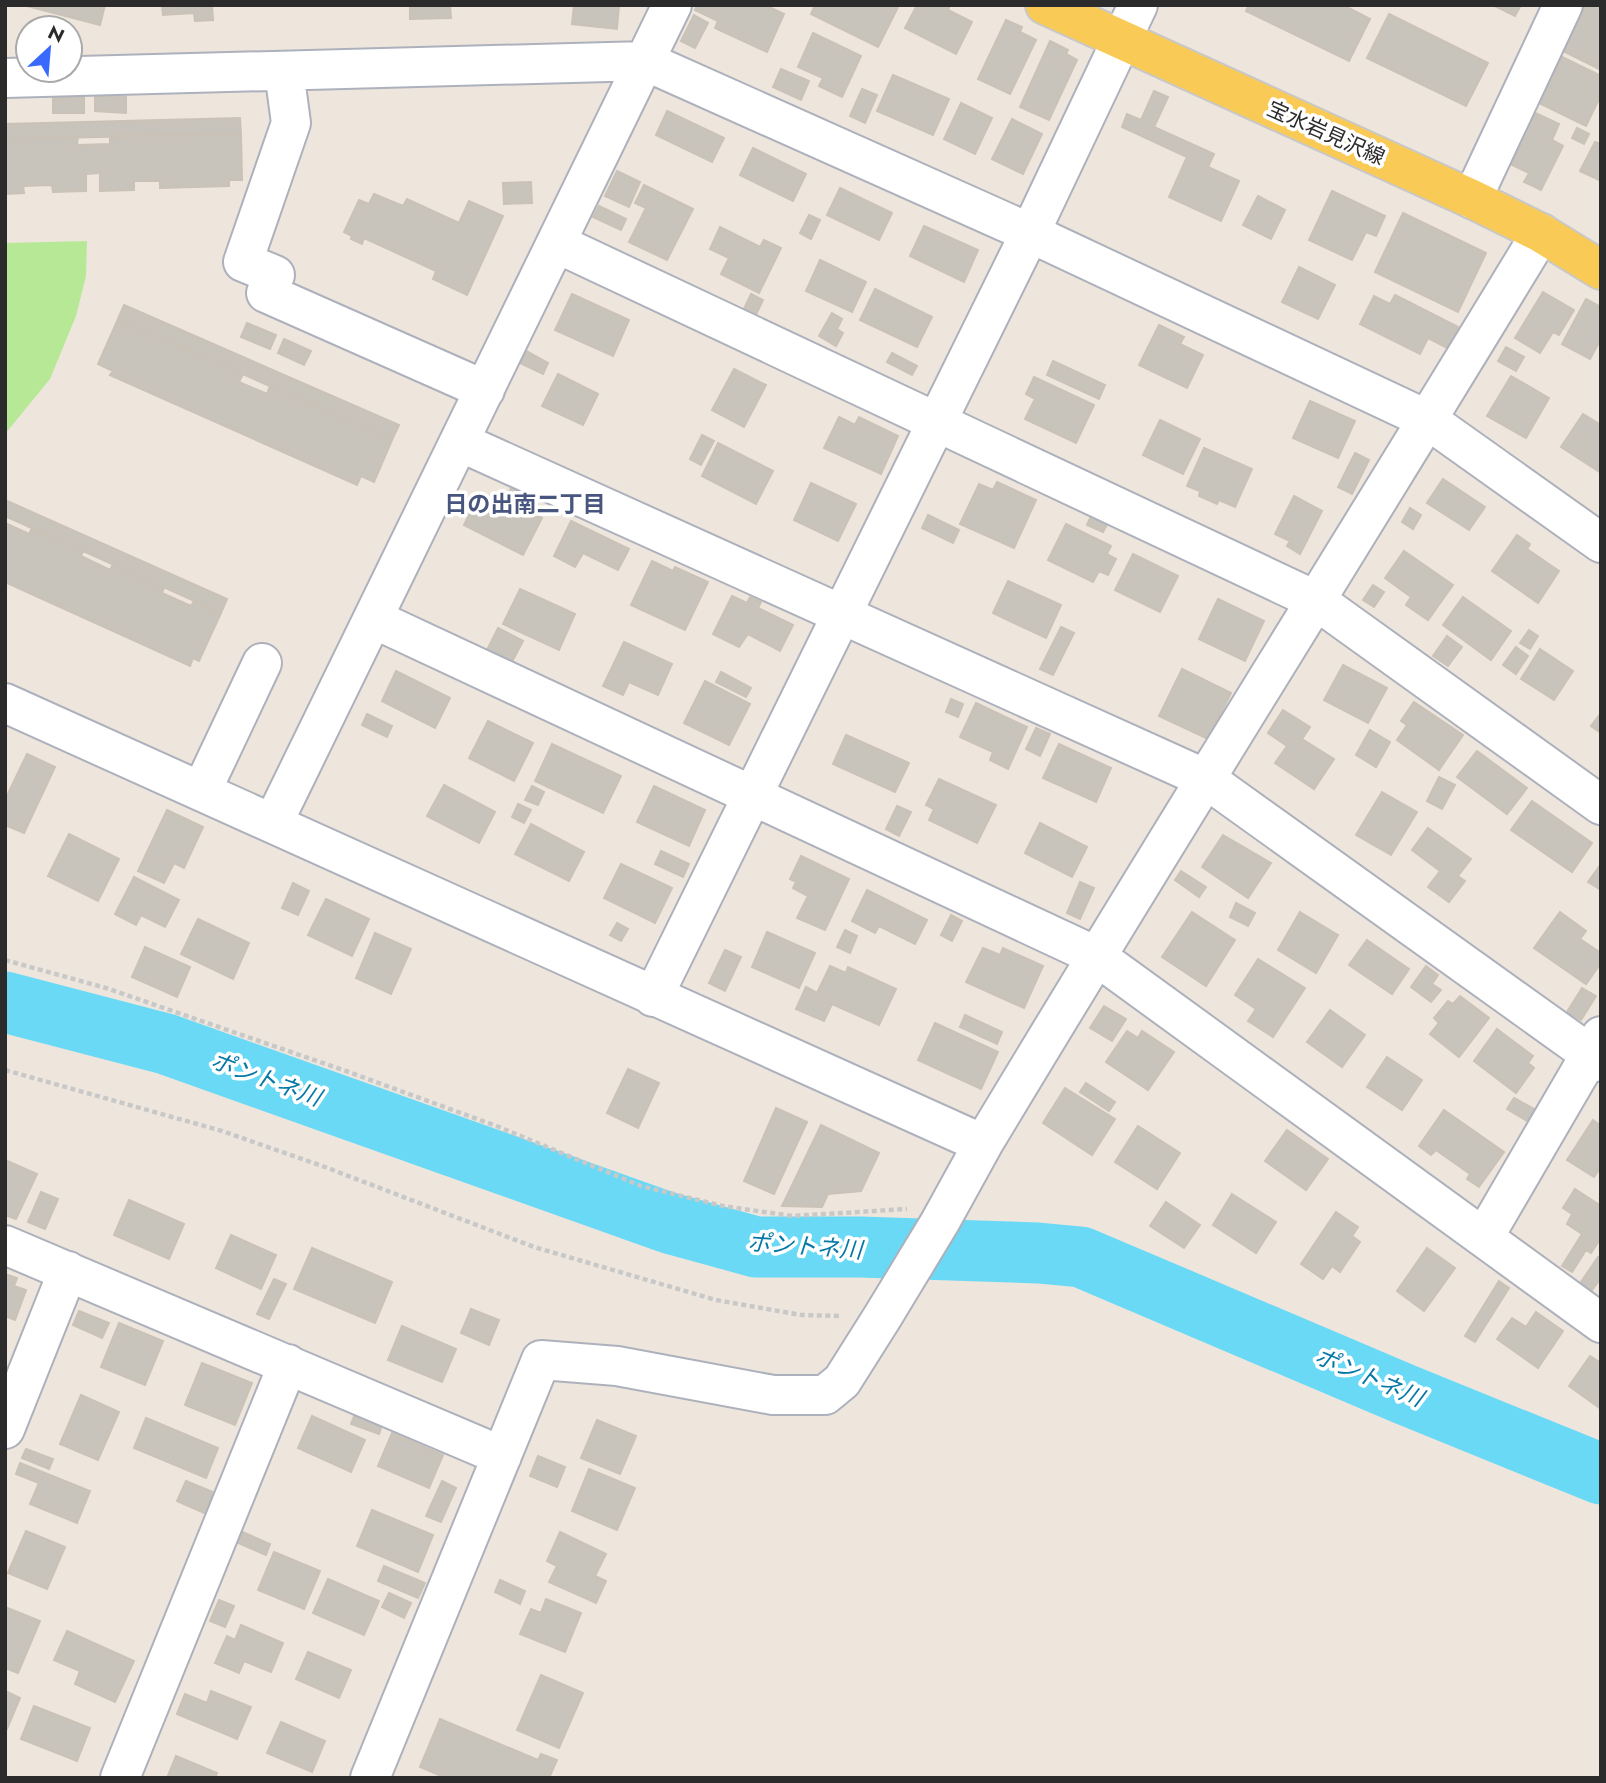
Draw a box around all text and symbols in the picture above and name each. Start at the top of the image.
north arrow [14,14,84,84]
text: N [44,19,69,50]
street label: 宝水岩見沢線 [1262,94,1390,172]
district label: 日の出南二丁目 [445,487,606,521]
water label: ポントネ川 [206,1043,329,1116]
water label: ポントネ川 [746,1225,867,1267]
water label: ポントネ川 [1309,1339,1431,1416]

